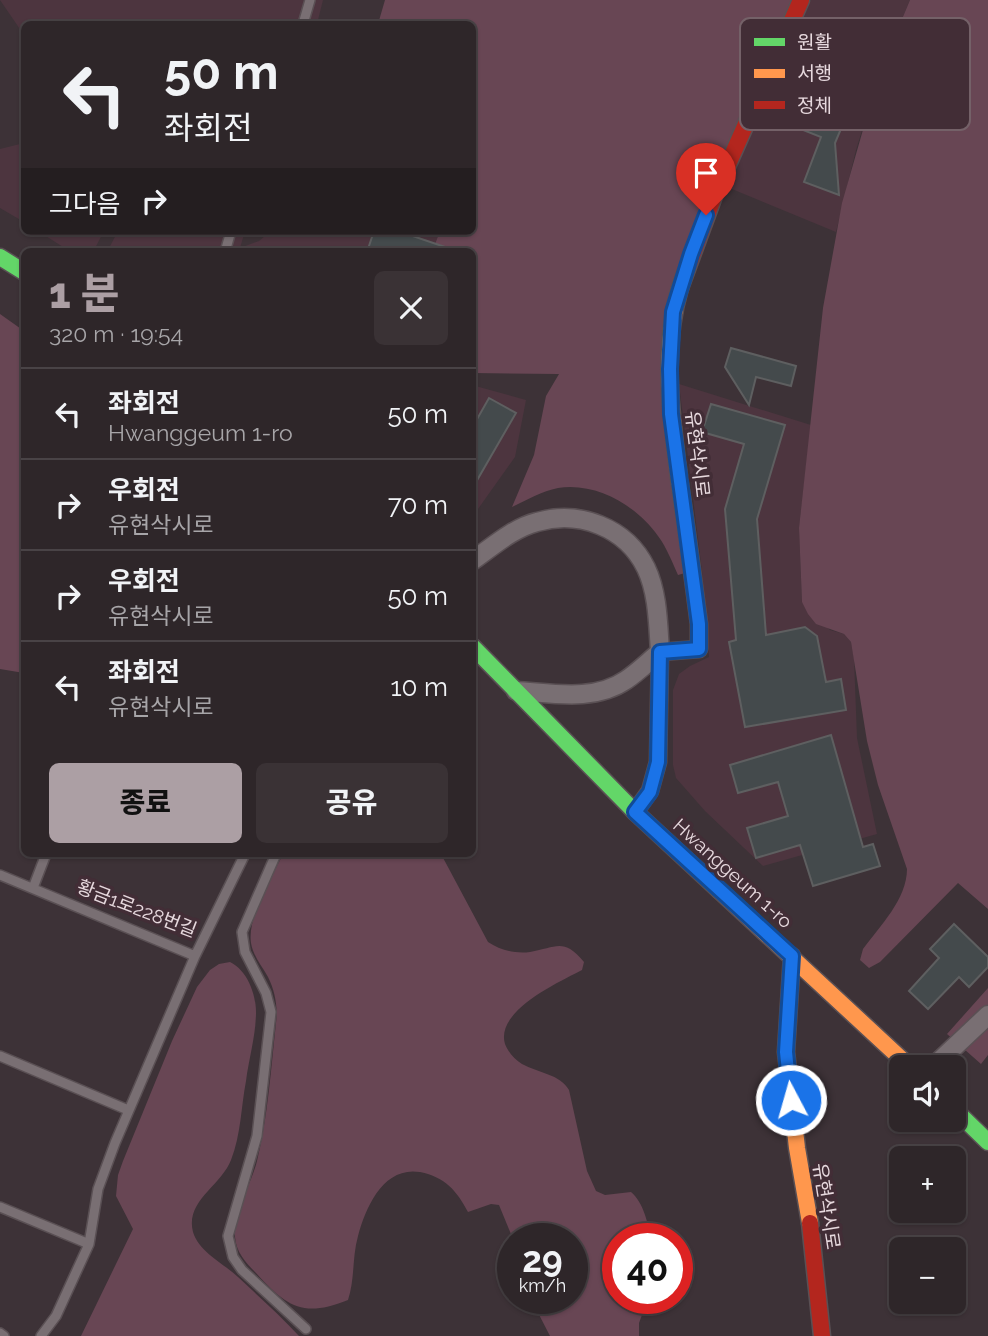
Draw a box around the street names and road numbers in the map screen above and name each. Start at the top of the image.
street label: 유현삭시로 [682,409,714,499]
street label: Hwanggeum 1-ro [669,814,797,932]
street label: 황금1로228번길 [74,875,200,941]
street label: 유현삭시로 [809,1161,845,1251]

